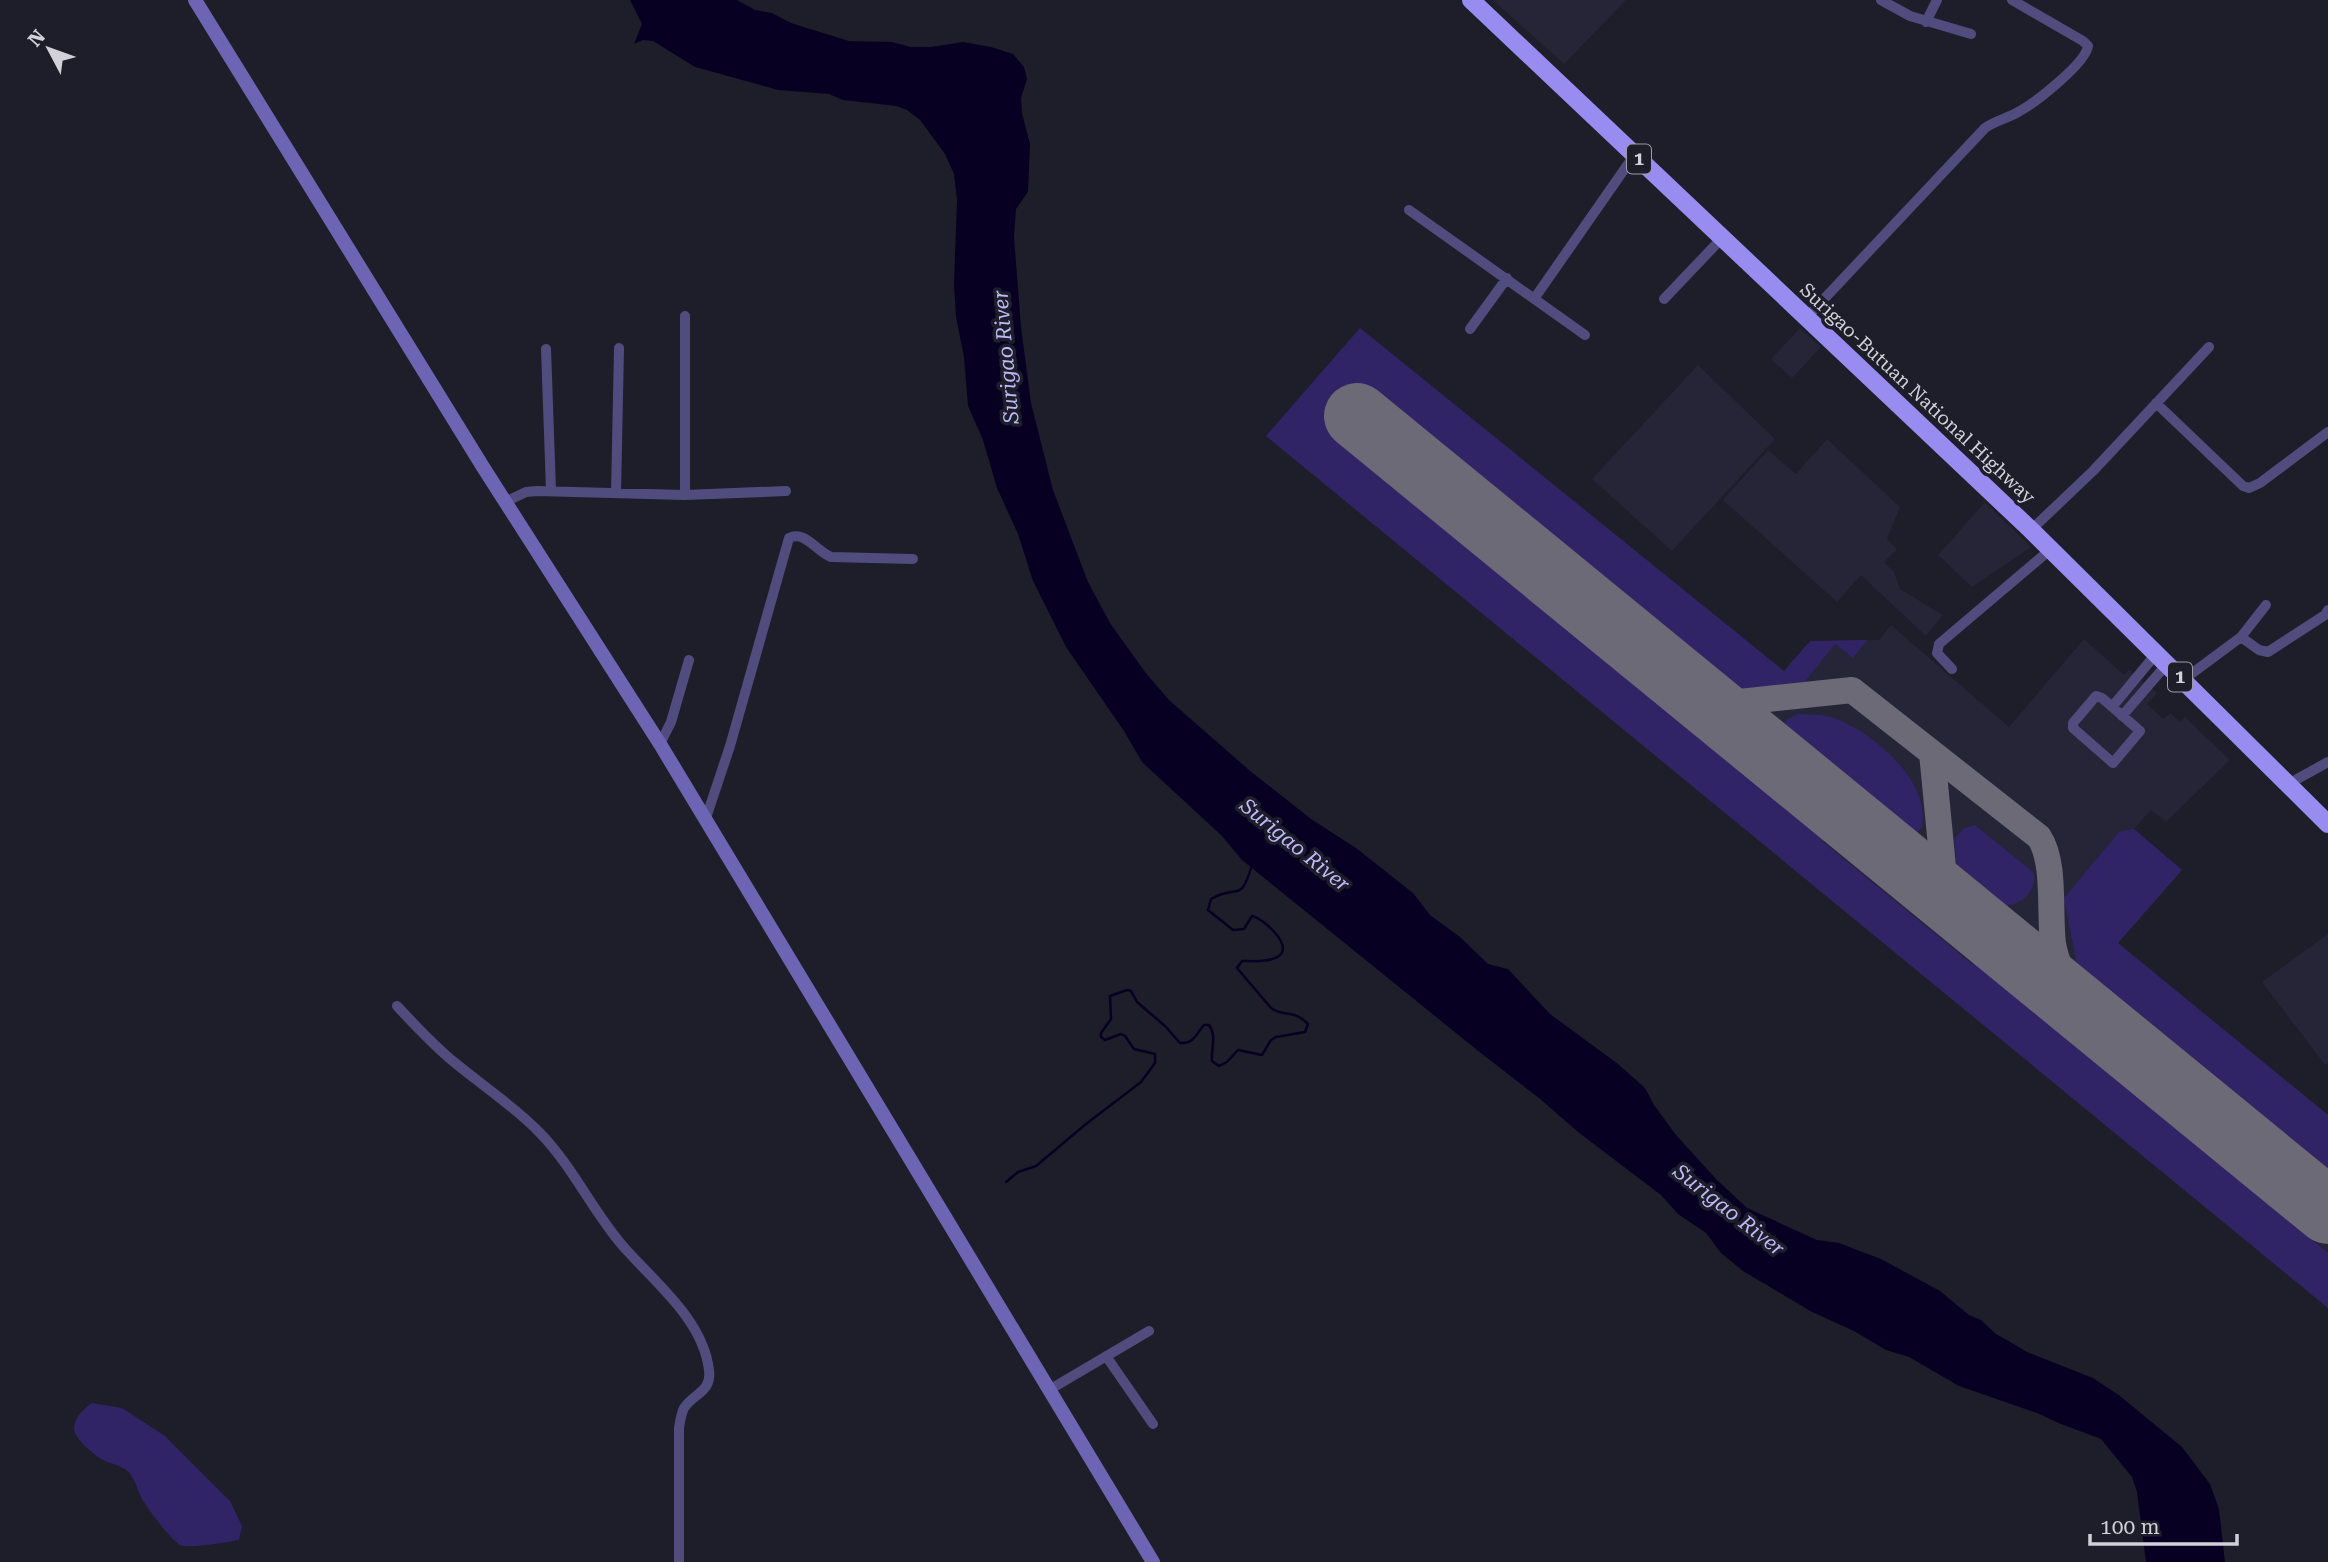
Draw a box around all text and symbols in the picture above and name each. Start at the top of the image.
north arrow [14,14,84,84]
text: N [23,25,50,51]
road number: 1 [1627,144,1651,174]
street label: Surigao-Butuan National Highway [1795,278,2041,509]
water label: Surigao River [988,289,1024,426]
road number: 1 [2168,662,2192,692]
water label: Surigao River [1235,793,1355,897]
water label: Surigao River [1668,1159,1789,1261]
scale bar [2090,1502,2237,1546]
text: 100 m [2100,1515,2160,1539]

